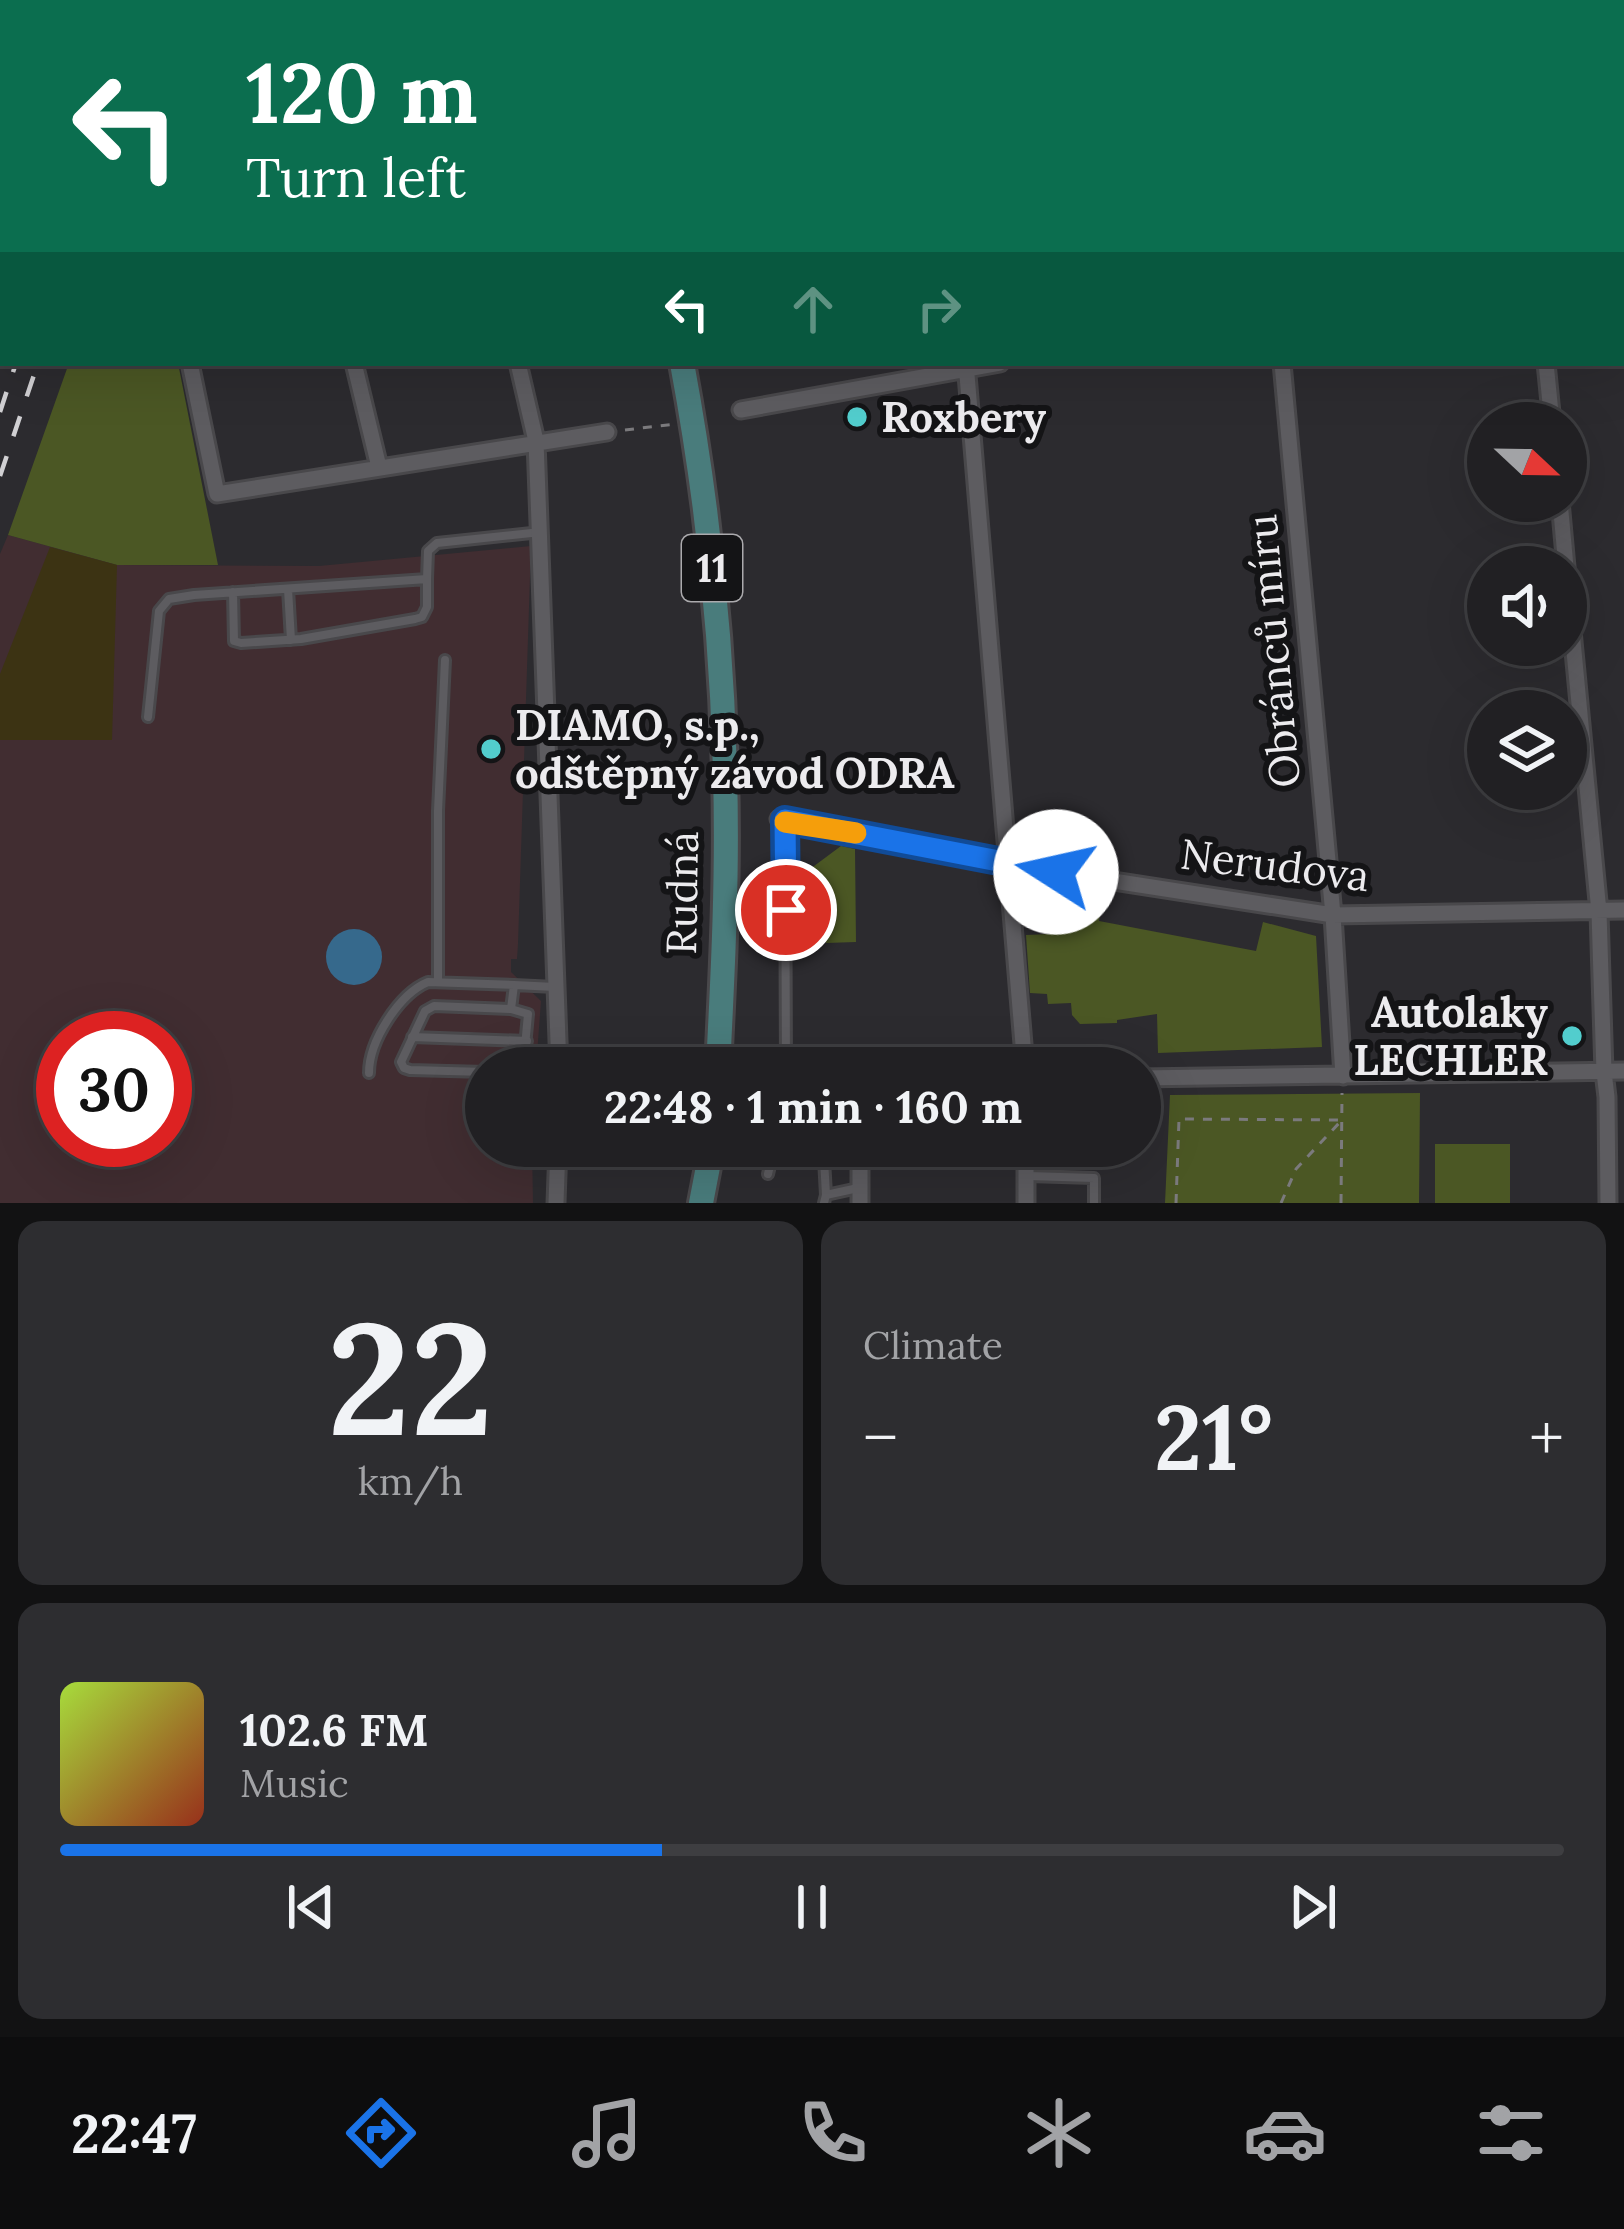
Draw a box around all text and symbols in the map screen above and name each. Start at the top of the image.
text: 120 m [246,38,478,146]
icon: left [48,48,204,204]
text: Turn left [246,143,466,212]
icon: left [654,276,720,342]
icon: ahead [780,276,846,342]
icon: right [906,276,972,342]
place label: Roxbery [881,390,1046,444]
north arrow [1467,402,1587,522]
map controls [1467,402,1587,810]
marker: Roxbery [844,404,870,430]
street label: Obránců míru [1234,512,1312,790]
road number: 11 [682,535,742,601]
button: sound [1467,546,1587,666]
button: layers [1467,690,1587,810]
place label: DIAMO, s.p., odštěpný závod ODRA [515,698,955,800]
marker: DIAMO, s.p., odštěpný závod ODRA [478,736,504,762]
position arrow [993,809,1119,935]
street label: Nerudova [1178,827,1372,903]
street label: Rudná [654,831,710,955]
pin [735,859,837,961]
icon: arrive [753,877,819,943]
place label: Autolaky LECHLER [1353,985,1548,1087]
speed limit sign: 30 [36,1011,192,1167]
marker: Autolaky LECHLER [1559,1023,1585,1049]
text: 22:48 · 1 min · 160 m [604,1078,1022,1135]
text: 22 [327,1278,494,1478]
text: Climate [863,1320,1003,1370]
text: 21° [1154,1379,1273,1495]
text: − [863,1395,898,1479]
text: + [1529,1395,1564,1479]
text: km/h [358,1456,463,1506]
text: 102.6 FM [240,1701,429,1758]
text: Music [240,1758,349,1808]
icon: previous [278,1874,344,1940]
icon: pause [779,1874,845,1940]
icon: next [1280,1874,1346,1940]
icon: directions [339,2091,423,2175]
icon: music [565,2091,649,2175]
icon: phone [791,2091,875,2175]
icon: climate [1017,2091,1101,2175]
icon: car [1243,2091,1327,2175]
icon: filters [1469,2091,1553,2175]
text: 22:47 [71,2099,197,2168]

